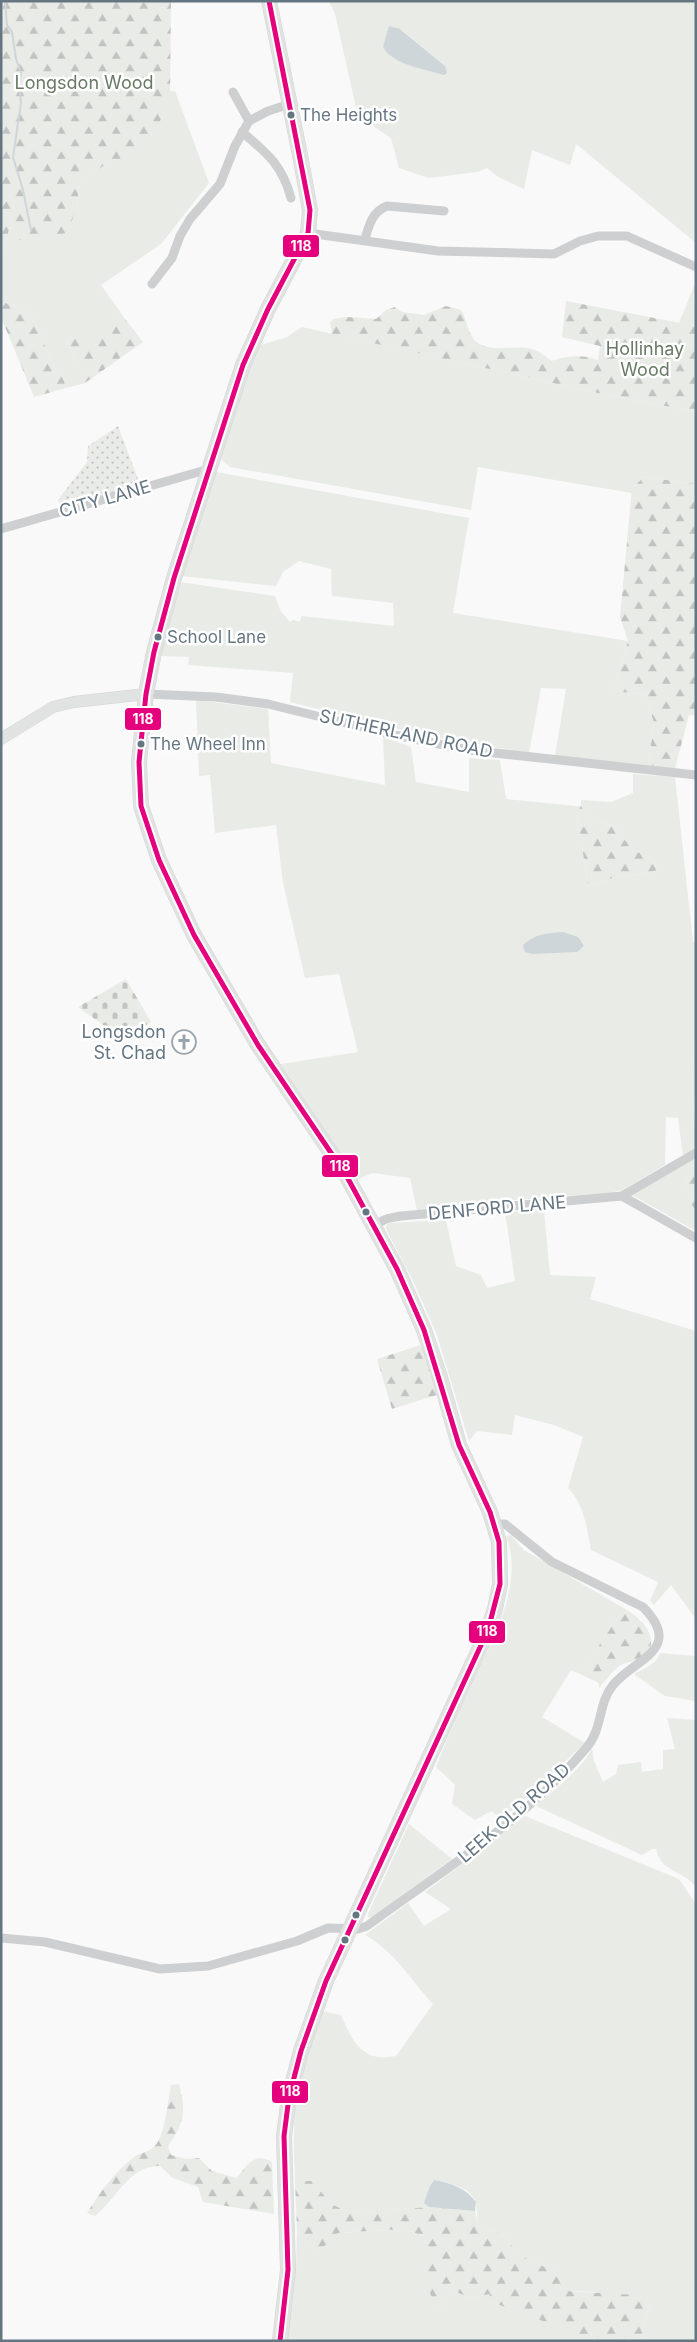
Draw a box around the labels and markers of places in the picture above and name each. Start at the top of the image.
place label: The Heights [300,105,397,125]
marker: The Heights [286,110,296,120]
place label: School Lane [167,627,266,647]
marker: School Lane [153,632,163,642]
place label: The Wheel Inn [150,734,266,754]
marker: The Wheel Inn [136,739,146,749]
place label: Longsdon St. Chad [81,1021,166,1063]
church icon: Longsdon St. Chad [171,1029,197,1055]
unlabelled marker [361,1207,371,1217]
unlabelled marker [351,1910,361,1920]
unlabelled marker [340,1935,350,1945]

